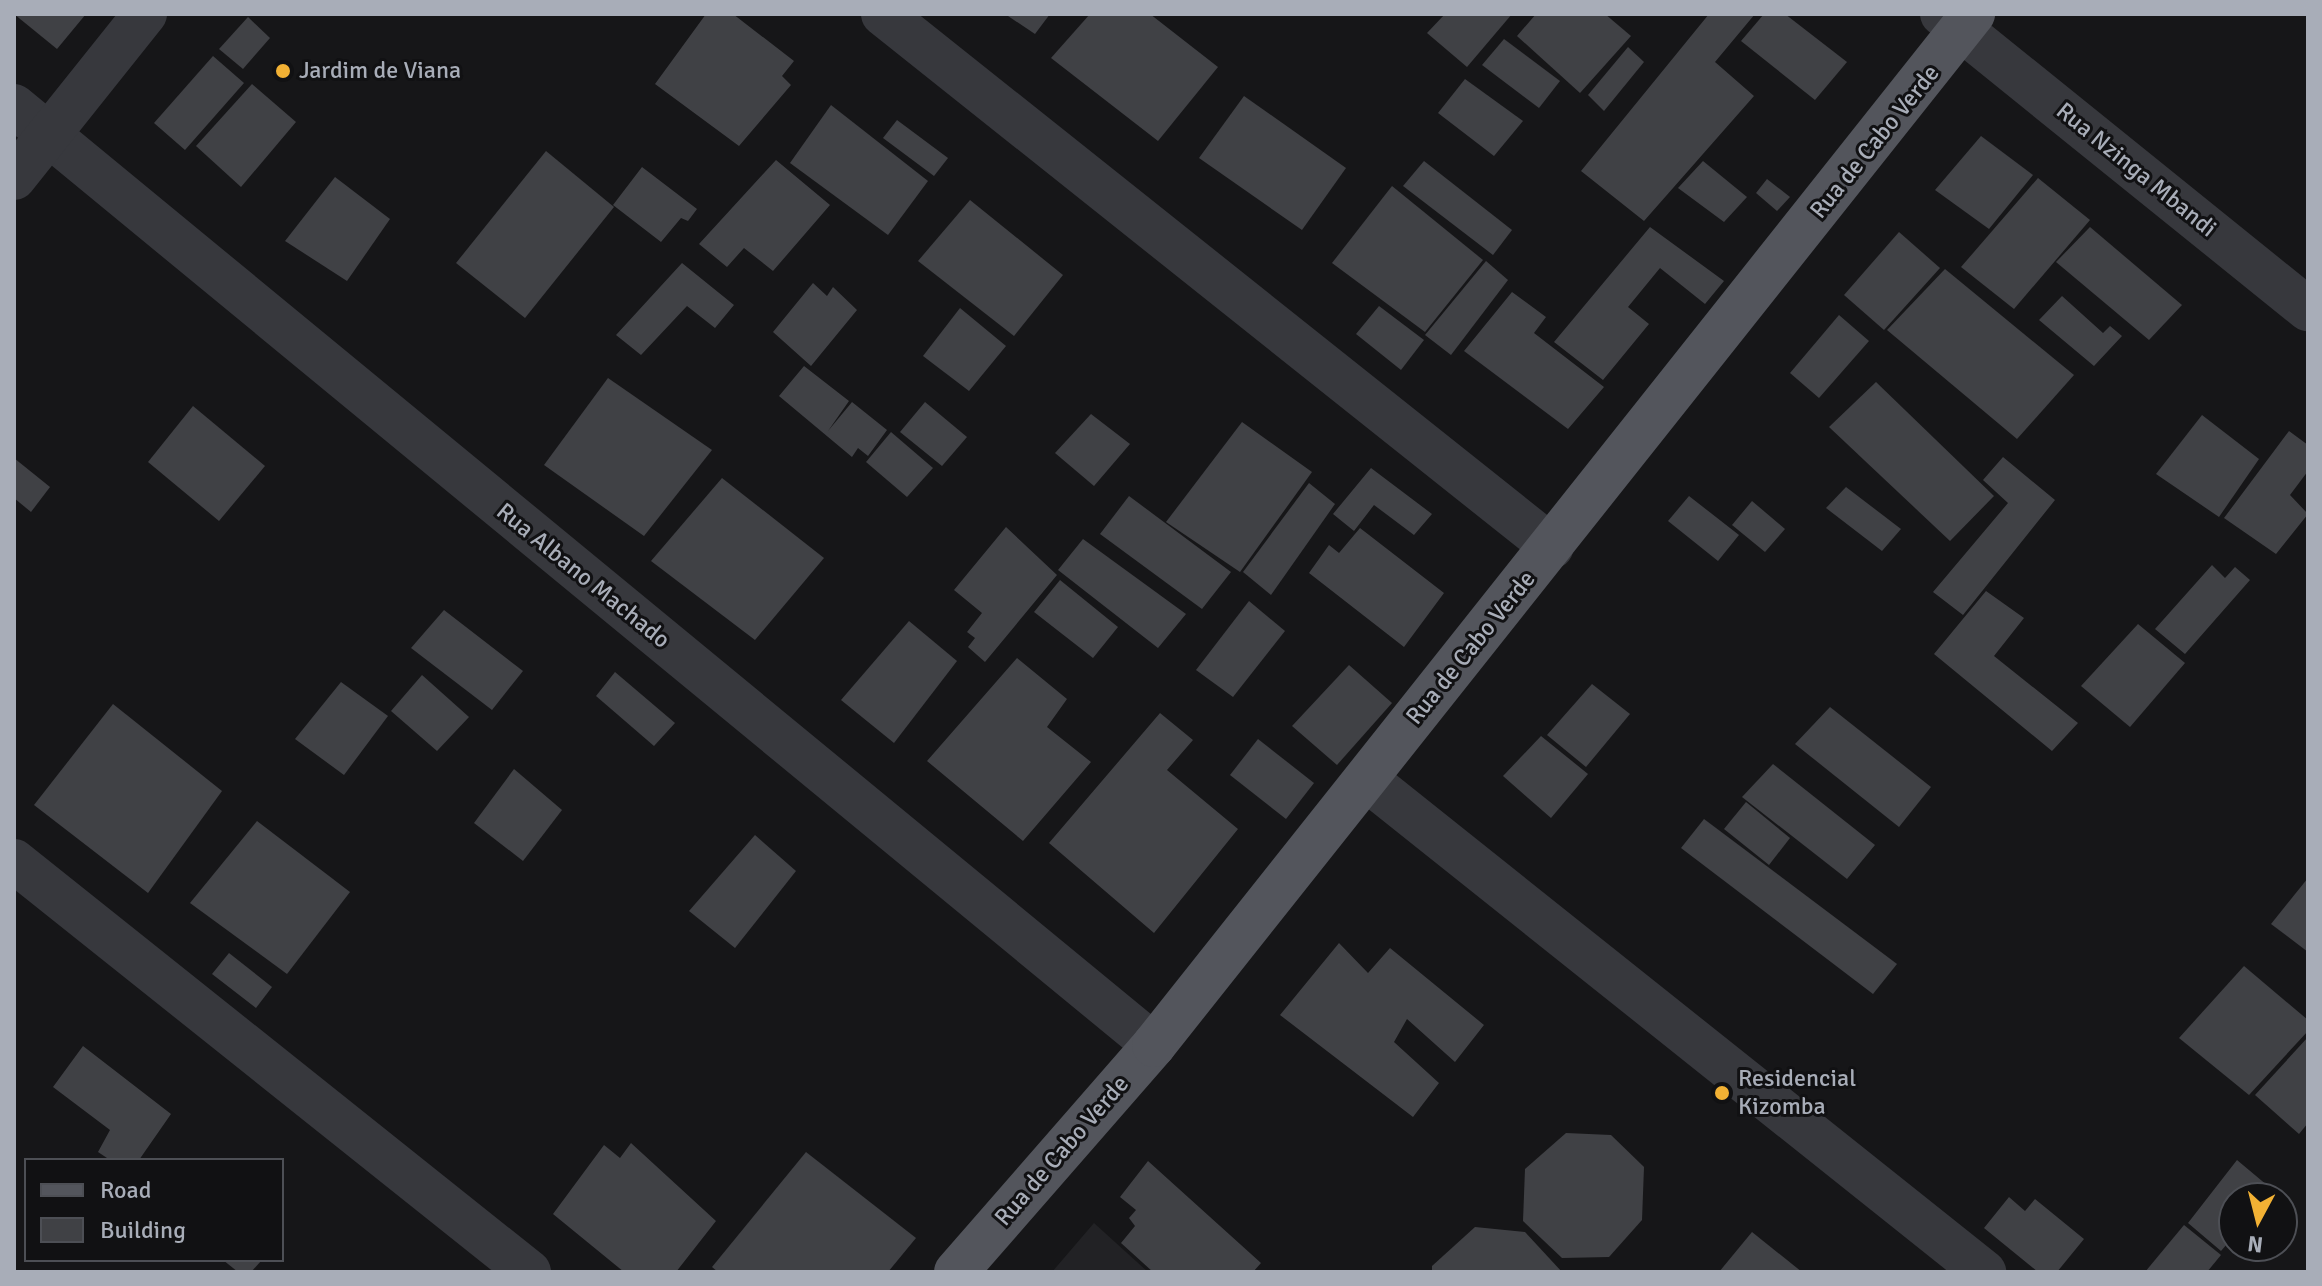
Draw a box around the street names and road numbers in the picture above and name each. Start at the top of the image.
street label: Rua de Cabo Verde [1804,59,1946,225]
street label: Rua Nzinga Mbandi [2050,97,2222,243]
street label: Rua Albano Machado [490,497,676,655]
street label: Rua de Cabo Verde [1400,565,1542,731]
street label: Rua de Cabo Verde [989,1070,1135,1232]

